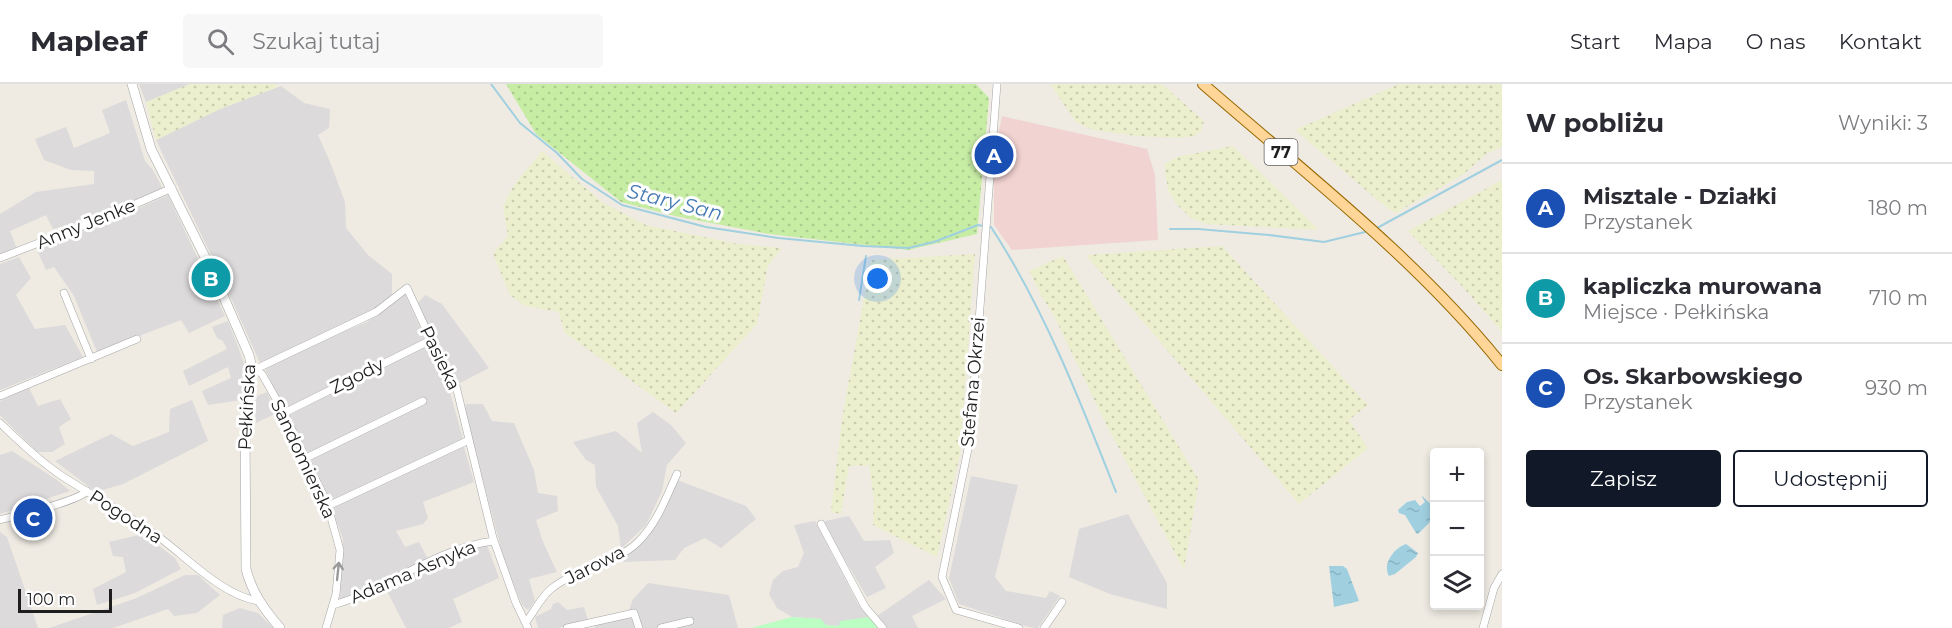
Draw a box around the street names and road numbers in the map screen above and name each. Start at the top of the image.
road number: 77 [1264,139,1298,165]
street label: Anny Jenke [33,194,139,254]
street label: Stefana Okrzei [956,316,990,448]
street label: Pasieka [415,322,465,394]
street label: Zgody [327,353,388,399]
street label: Pełkińska [234,363,260,451]
street label: Sandomierska [266,396,340,522]
street label: Pogodna [85,485,167,549]
street label: Adama Asnyka [347,536,479,608]
street label: Jarowa [561,541,628,590]

